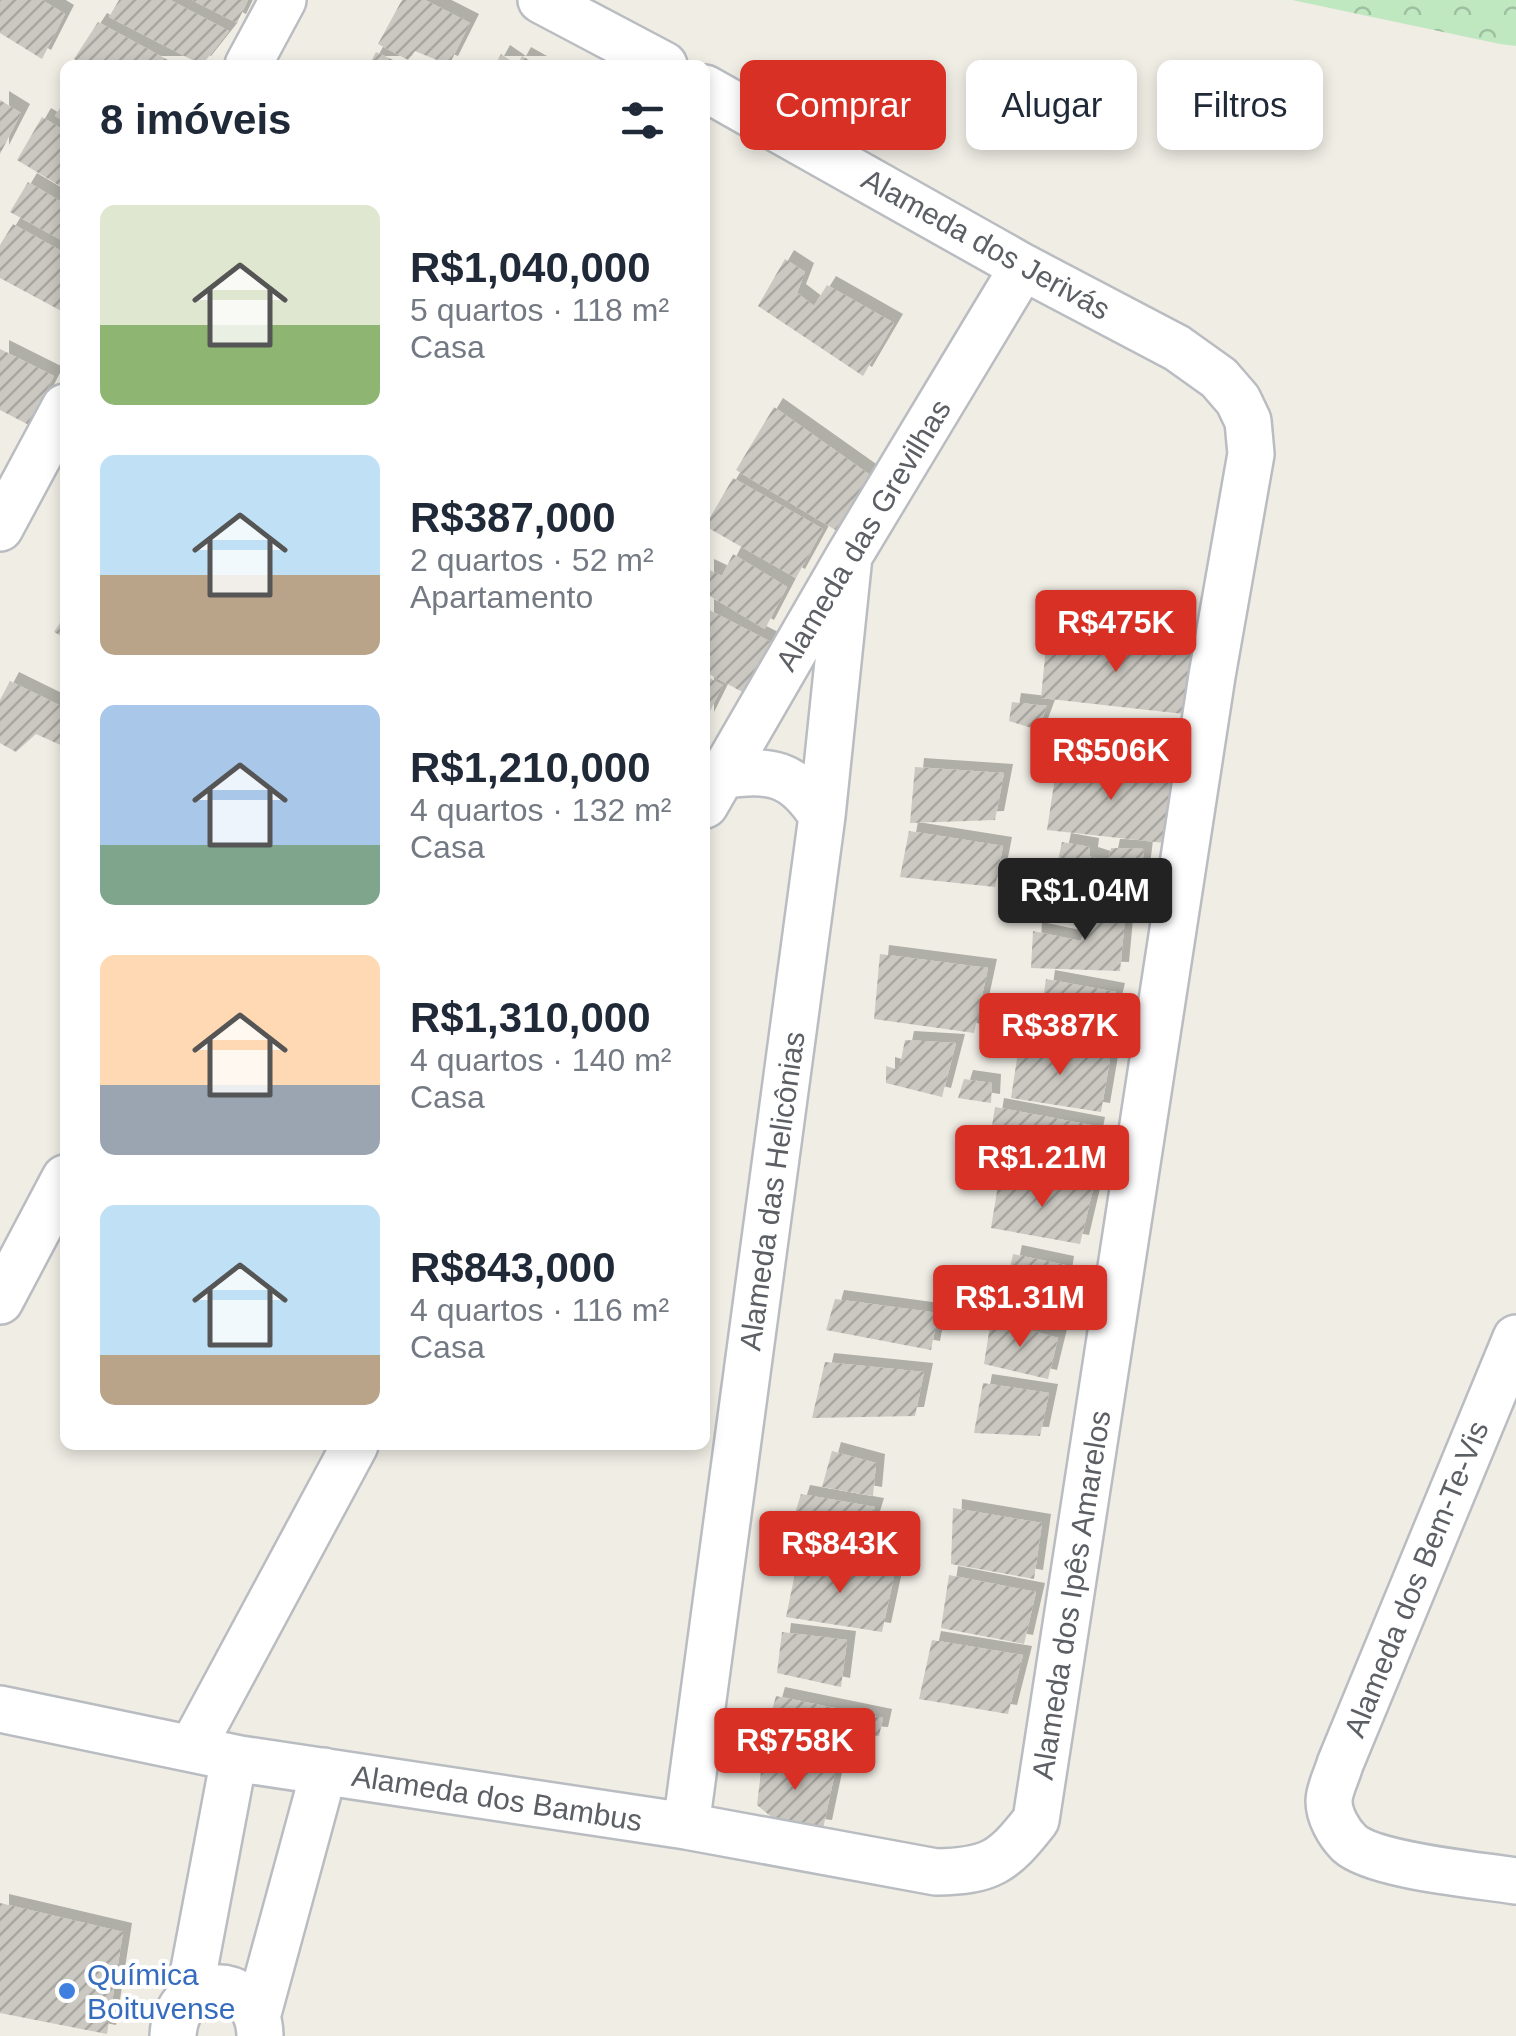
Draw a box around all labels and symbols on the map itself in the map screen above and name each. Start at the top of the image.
street label: Alameda dos Jerivás [856,162,1116,326]
street label: Alameda das Grevilhas [769,394,957,676]
pin: R$475K [1035,590,1197,675]
pin: R$506K [1030,718,1192,803]
pin: R$1.04M [993,858,1177,943]
pin: R$387K [979,993,1141,1078]
street label: Alameda das Helicônias [733,1029,811,1353]
pin: R$1.21M [950,1125,1134,1210]
pin: R$1.31M [928,1265,1112,1350]
street label: Alameda dos Ipês Amarelos [1025,1408,1117,1782]
street label: Alameda dos Bem-Te-Vis [1337,1416,1495,1742]
pin: R$843K [759,1511,921,1596]
pin: R$758K [714,1708,876,1793]
street label: Alameda dos Bambus [349,1759,645,1837]
place label: Química Boituvense [87,1958,235,2025]
marker: Química Boituvense [56,1980,78,2002]

